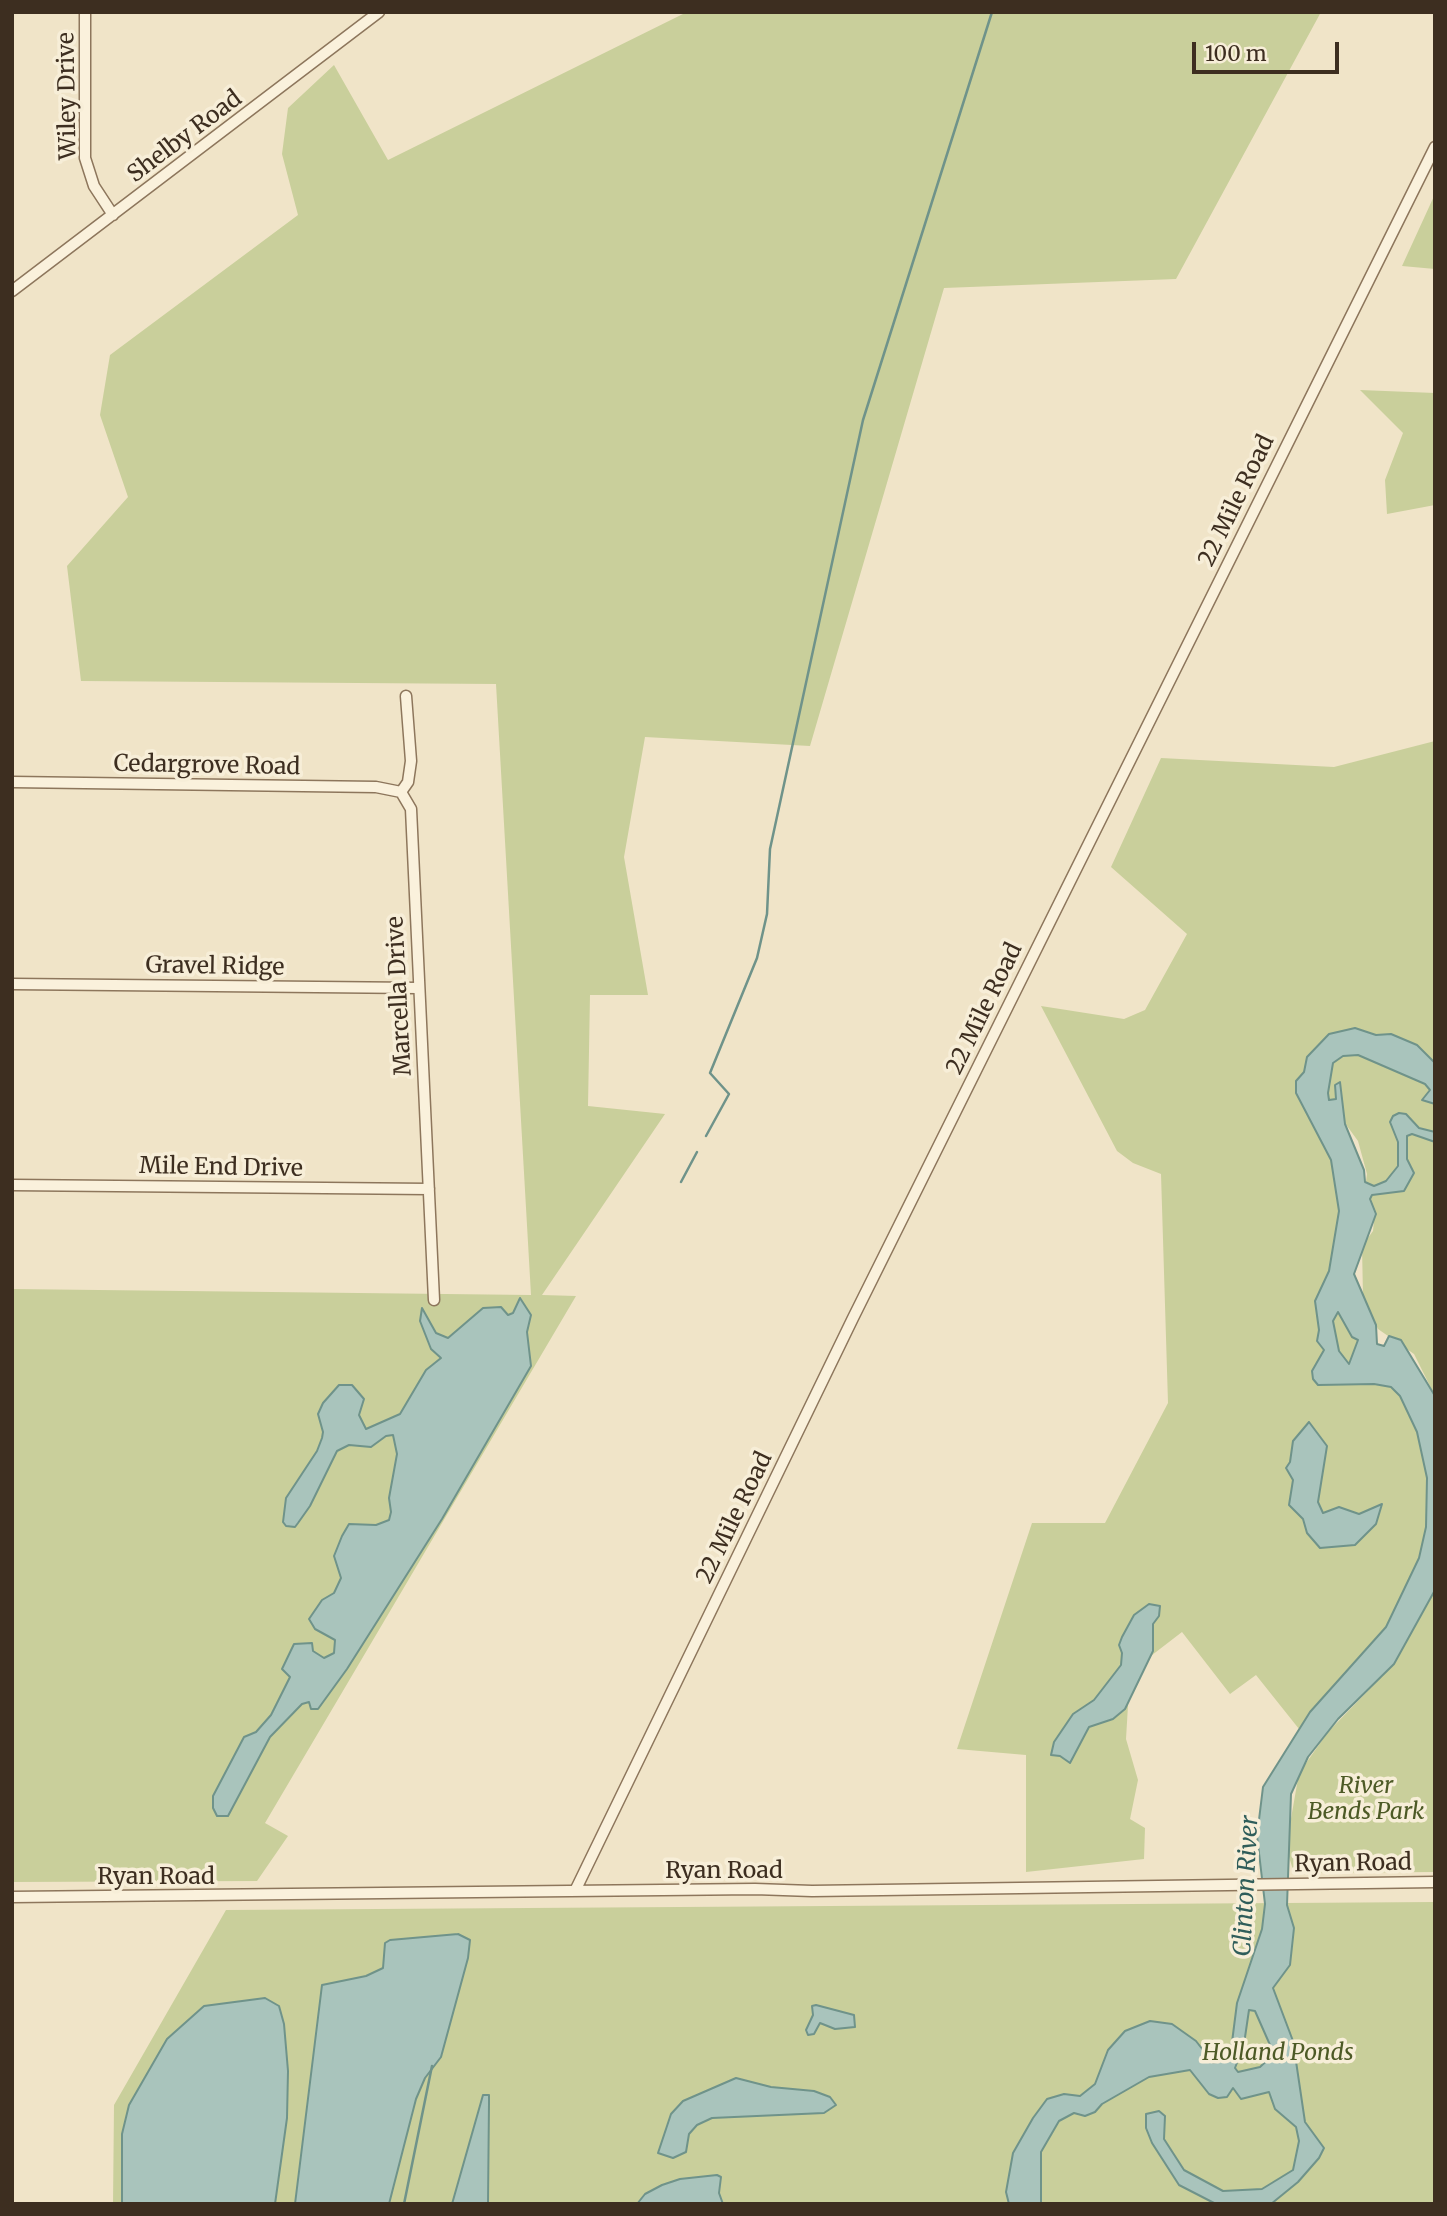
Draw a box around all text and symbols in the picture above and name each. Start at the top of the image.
scale bar [1195,28,1342,72]
street label: Wiley Drive [53,32,83,160]
text: 100 m [1205,40,1267,67]
street label: Shelby Road [122,85,248,189]
street label: 22 Mile Road [1193,431,1281,571]
street label: Cedargrove Road [113,751,301,781]
street label: Marcella Drive [382,915,418,1077]
street label: 22 Mile Road [941,939,1029,1079]
street label: Gravel Ridge [145,952,285,982]
street label: Mile End Drive [139,1153,303,1183]
street label: 22 Mile Road [691,1448,779,1588]
park label: River Bends Park [1308,1772,1424,1826]
water label: Clinton River [1229,1815,1265,1957]
street label: Ryan Road [1294,1849,1412,1879]
street label: Ryan Road [665,1857,783,1885]
street label: Ryan Road [97,1863,215,1891]
park label: Holland Ponds [1202,2039,1354,2067]

